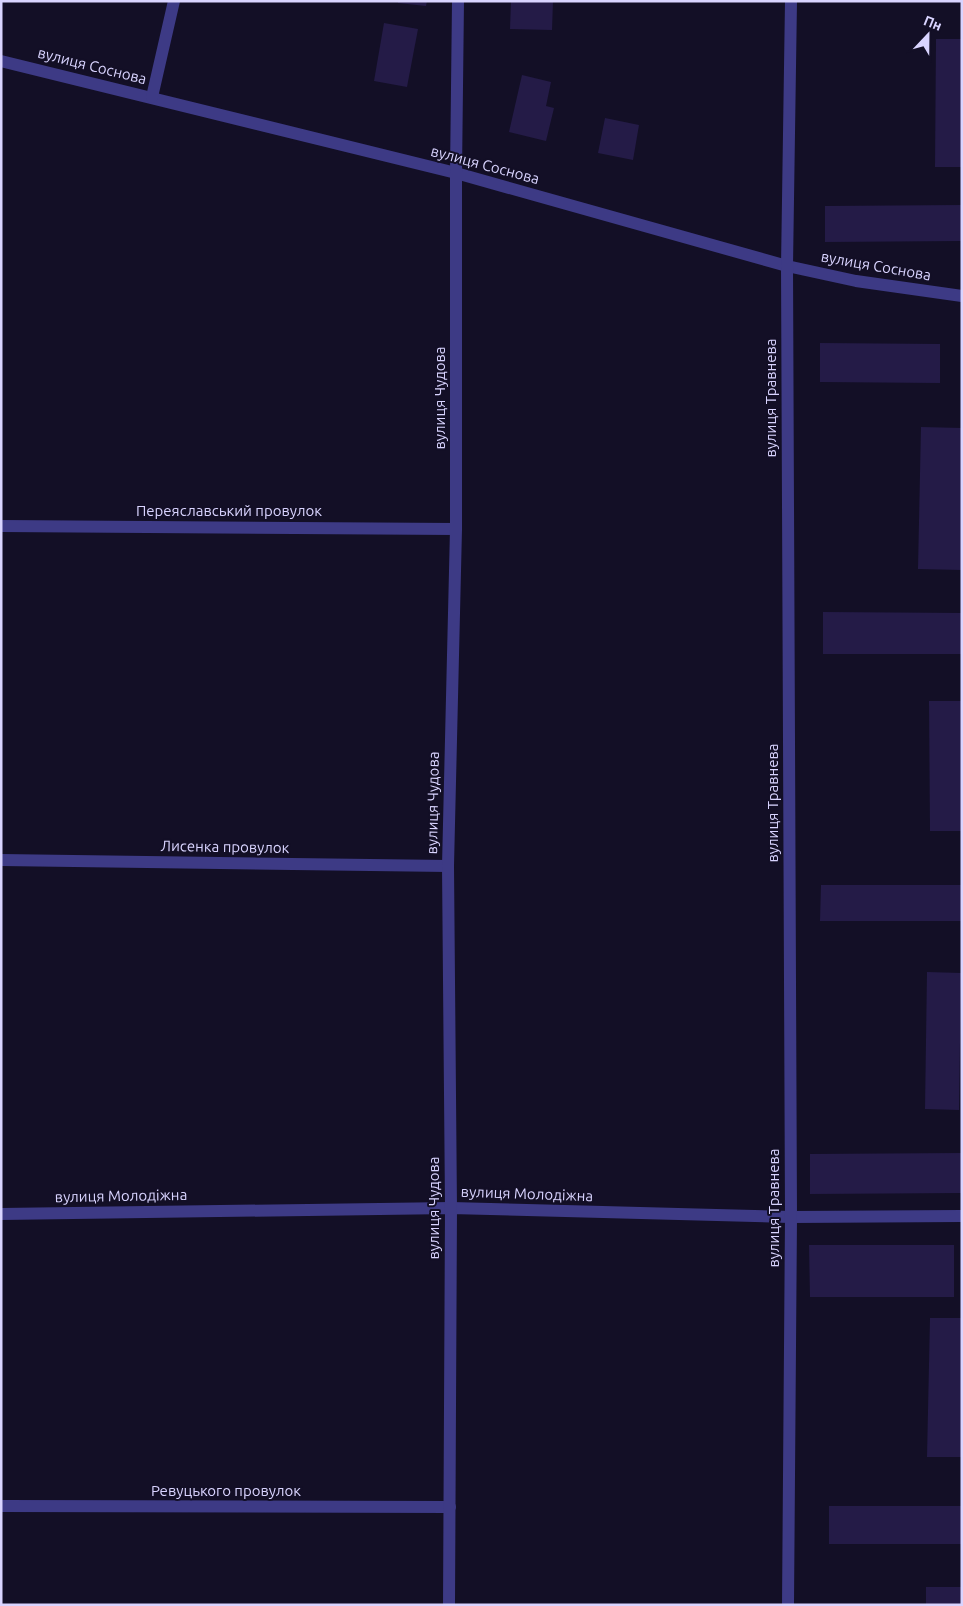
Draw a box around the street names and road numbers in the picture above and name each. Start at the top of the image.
street label: вулиця Соснова [36,44,148,87]
street label: вулиця Соснова [429,142,541,187]
street label: вулиця Соснова [820,247,933,284]
street label: вулиця Травнева [762,339,779,457]
street label: вулиця Чудова [431,347,448,449]
street label: Переяславський провулок [136,502,322,519]
street label: вулиця Травнева [764,744,781,862]
street label: вулиця Чудова [423,751,442,855]
street label: Лисенка провулок [160,837,290,856]
street label: вулиця Травнева [765,1149,782,1267]
street label: вулиця Чудова [425,1157,442,1259]
street label: вулиця Молодіжна [461,1183,594,1204]
street label: вулиця Молодіжна [55,1186,187,1205]
street label: Ревуцького провулок [151,1482,301,1499]

